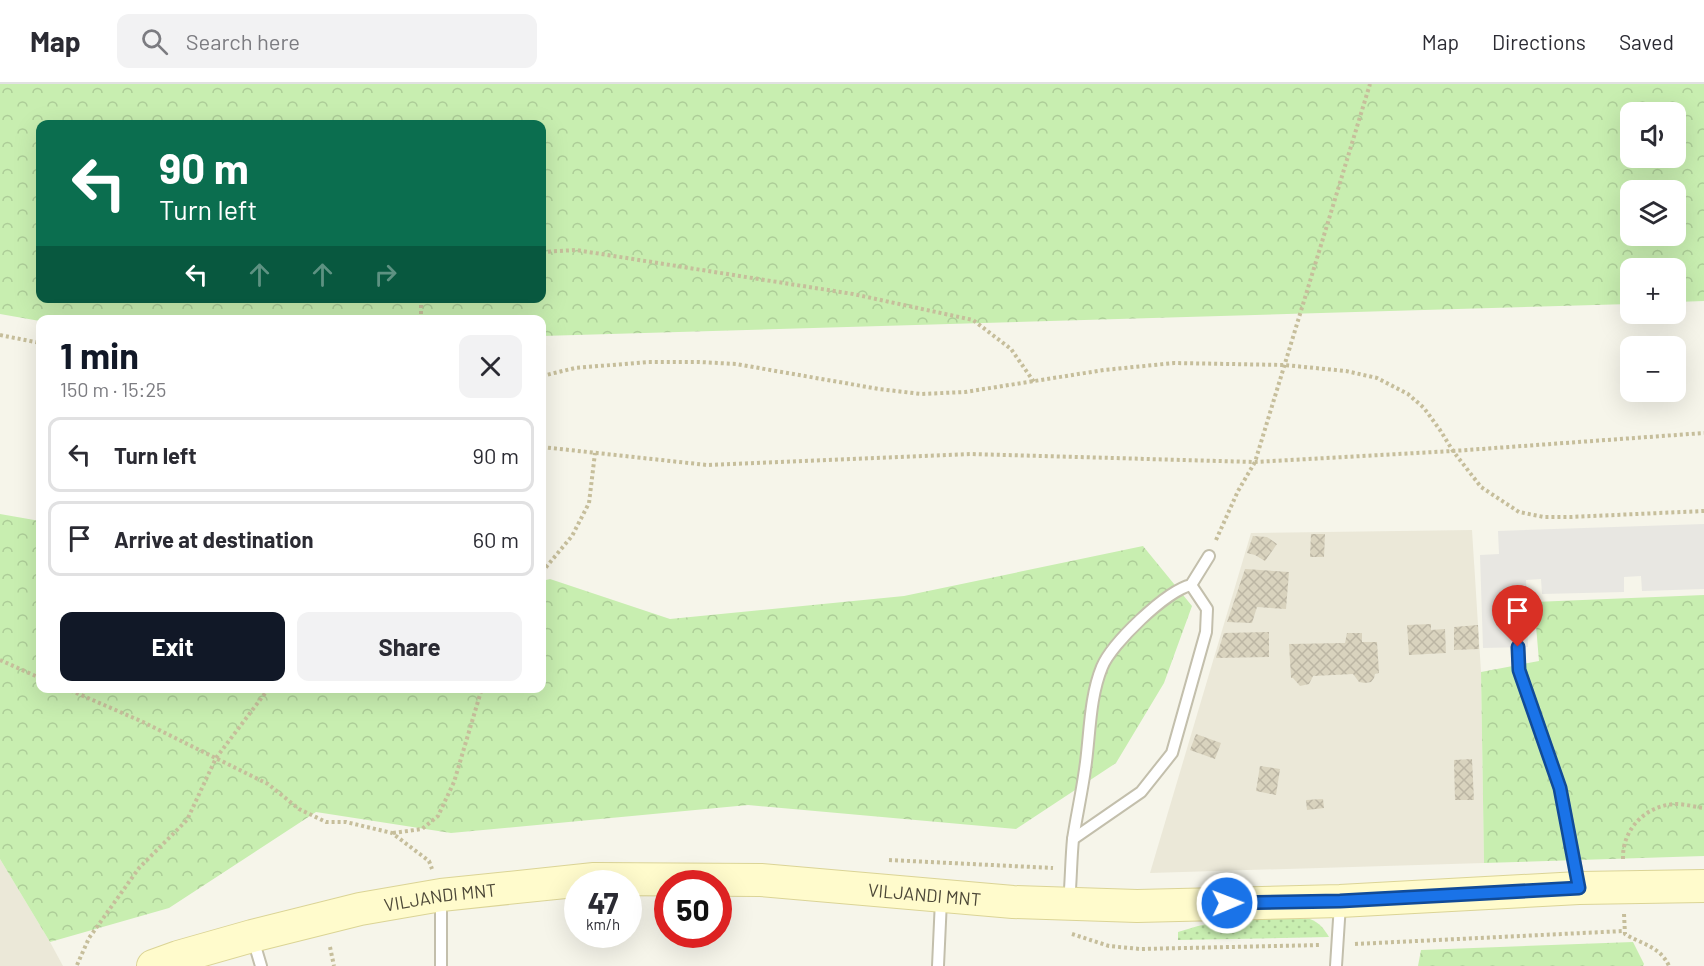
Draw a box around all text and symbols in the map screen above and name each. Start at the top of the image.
search box [117,14,537,68]
text: Map [30,24,81,58]
icon: search [138,25,171,58]
text: Search here [186,28,300,54]
text: Map [1422,29,1459,54]
text: Directions [1492,29,1586,54]
text: Saved [1619,29,1674,54]
map controls [1620,102,1686,402]
button: sound [1620,102,1686,168]
text: 90 m [159,142,249,192]
icon: left [60,144,138,222]
button: layers [1620,180,1686,246]
text: Turn left [159,193,257,225]
icon: left [180,258,213,291]
icon: ahead [243,258,276,291]
icon: ahead [306,258,339,291]
icon: right [369,258,402,291]
button: + [1620,258,1686,324]
text: 1 min [60,333,139,376]
button: close [459,335,522,398]
button: − [1620,336,1686,402]
text: 150 m · 15:25 [60,377,166,401]
icon: left [63,438,96,471]
text: Turn left [114,442,197,468]
text: 90 m [473,442,519,468]
icon: arrive [63,522,96,555]
text: Arrive at destination [114,526,313,552]
text: 60 m [473,526,519,552]
pin [1492,585,1543,647]
icon: arrive [1501,594,1534,627]
button: Exit [60,612,285,681]
button: Share [297,612,522,681]
speed limit sign: 50 [654,870,732,948]
position arrow [1195,871,1259,935]
street label: VILJANDI MNT [382,878,497,916]
street label: VILJANDI MNT [867,878,982,910]
text: 47 [588,884,618,920]
text: km/h [586,915,620,933]

